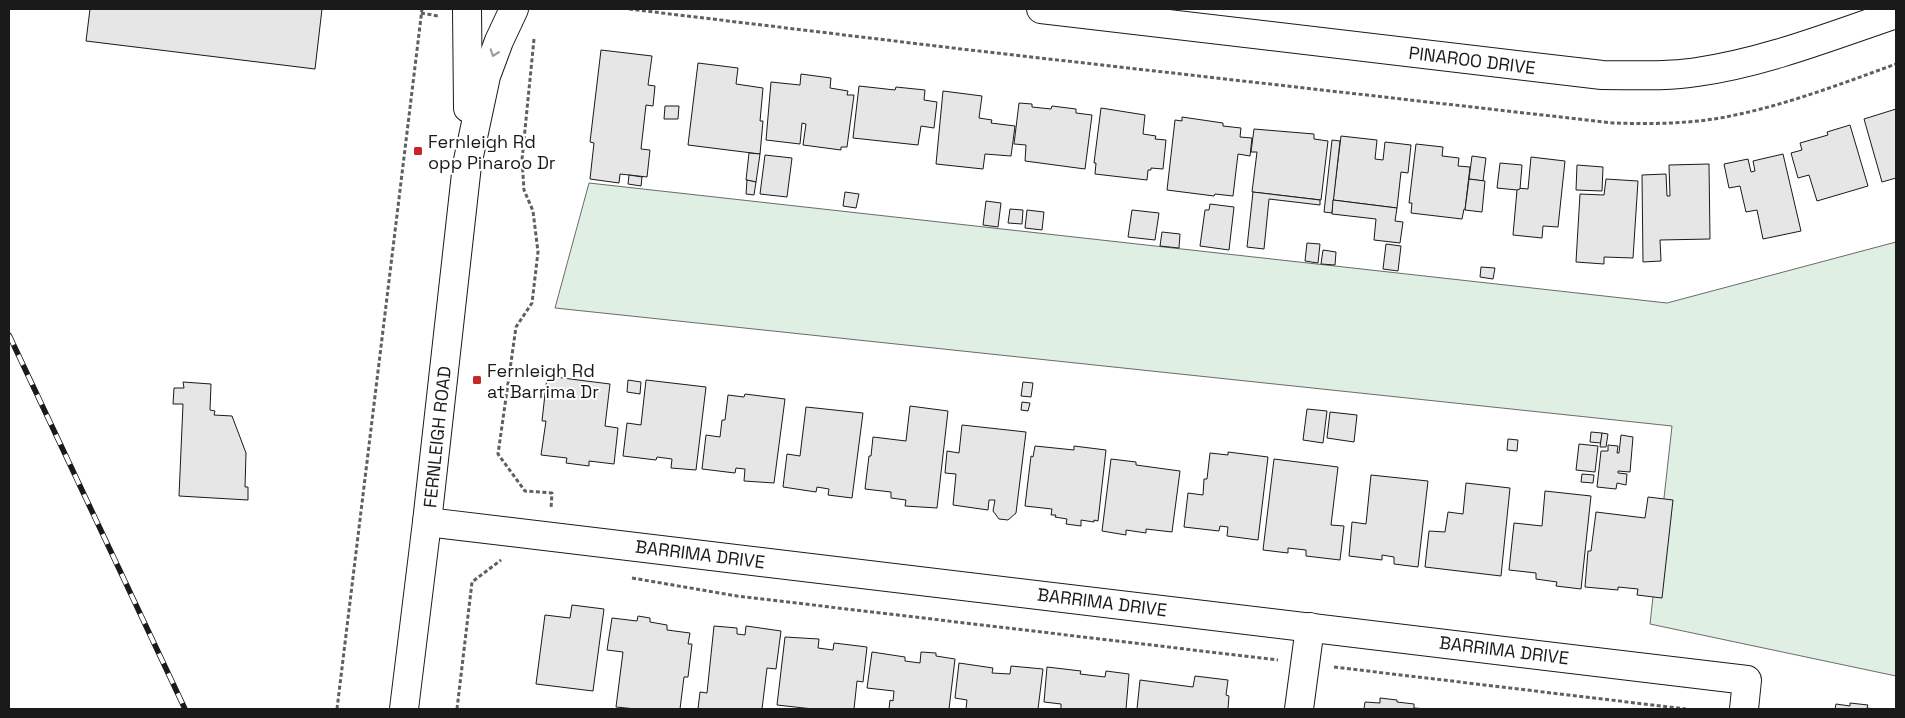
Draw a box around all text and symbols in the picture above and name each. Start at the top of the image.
street label: PINAROO DRIVE [1407,41,1537,79]
one-way arrow [490,49,500,57]
place label: Fernleigh Rd opp Pinaroo Dr [428,130,556,174]
marker: Fernleigh Rd opp Pinaroo Dr [412,145,424,157]
place label: Fernleigh Rd at Barrima Dr [487,359,599,403]
street label: FERNLEIGH ROAD [418,365,456,509]
marker: Fernleigh Rd at Barrima Dr [471,374,483,386]
street label: BARRIMA DRIVE [634,535,766,573]
street label: BARRIMA DRIVE [1036,583,1168,621]
street label: BARRIMA DRIVE [1438,631,1570,669]

